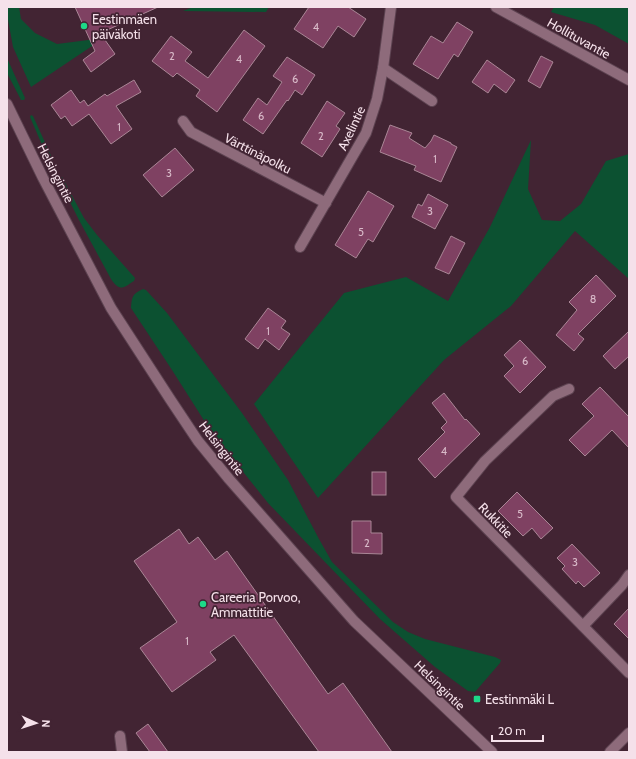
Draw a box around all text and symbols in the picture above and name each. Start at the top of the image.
place label: Eestinmäen päiväkoti [92,11,157,42]
street label: Hollituvantie [545,14,614,62]
house number: 4 [313,20,320,34]
marker: Eestinmäen päiväkoti [79,21,89,31]
house number: 2 [169,49,175,63]
house number: 4 [236,52,243,66]
house number: 6 [292,72,298,86]
street label: Axelintie [334,103,368,153]
house number: 6 [258,109,264,123]
house number: 1 [117,120,121,134]
street label: Värttinäpolku [222,129,294,177]
house number: 2 [318,129,324,143]
street label: Helsingintie [34,141,78,206]
house number: 1 [433,152,437,166]
house number: 3 [166,166,172,180]
house number: 3 [427,204,433,218]
house number: 5 [358,225,364,239]
house number: 8 [590,292,596,306]
house number: 1 [266,324,270,338]
house number: 6 [522,354,528,368]
street label: Helsingintie [196,418,248,479]
house number: 4 [441,444,448,458]
street label: Rukkitie [475,499,517,541]
house number: 5 [517,507,523,521]
house number: 2 [364,536,370,550]
house number: 3 [572,555,578,569]
place label: Careeria Porvoo, Ammattitie [211,589,301,620]
marker: Careeria Porvoo, Ammattitie [198,599,208,609]
house number: 1 [185,634,189,648]
street label: Helsingintie [411,657,469,713]
place label: Eestinmäki L [485,691,555,707]
marker: Eestinmäki L [472,694,482,704]
north arrow [16,703,56,743]
scale bar [492,717,543,743]
text: N [39,719,53,728]
text: 20 m [498,723,526,738]

